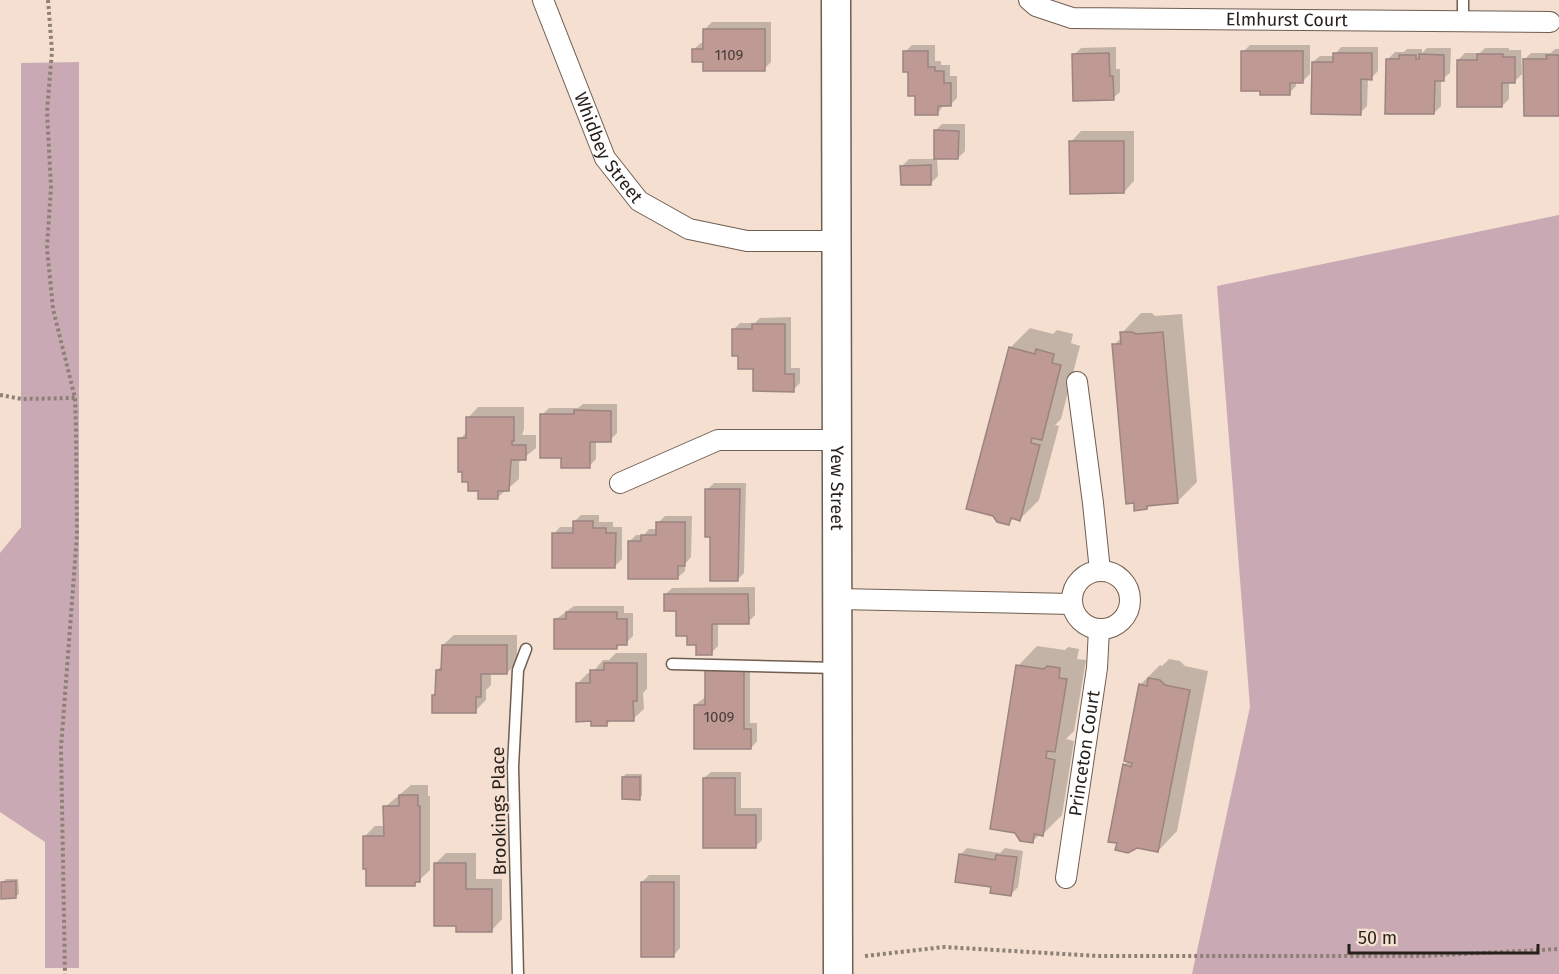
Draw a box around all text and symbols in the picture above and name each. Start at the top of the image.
street label: Elmhurst Court [1226,8,1348,31]
house number: 1109 [715,46,744,64]
street label: Whidbey Street [569,89,648,208]
street label: Yew Street [826,445,848,531]
street label: Princeton Court [1064,688,1105,818]
house number: 1009 [704,708,735,726]
street label: Brookings Place [487,746,511,876]
scale bar [1349,917,1538,955]
text: 50 m [1358,927,1397,949]

